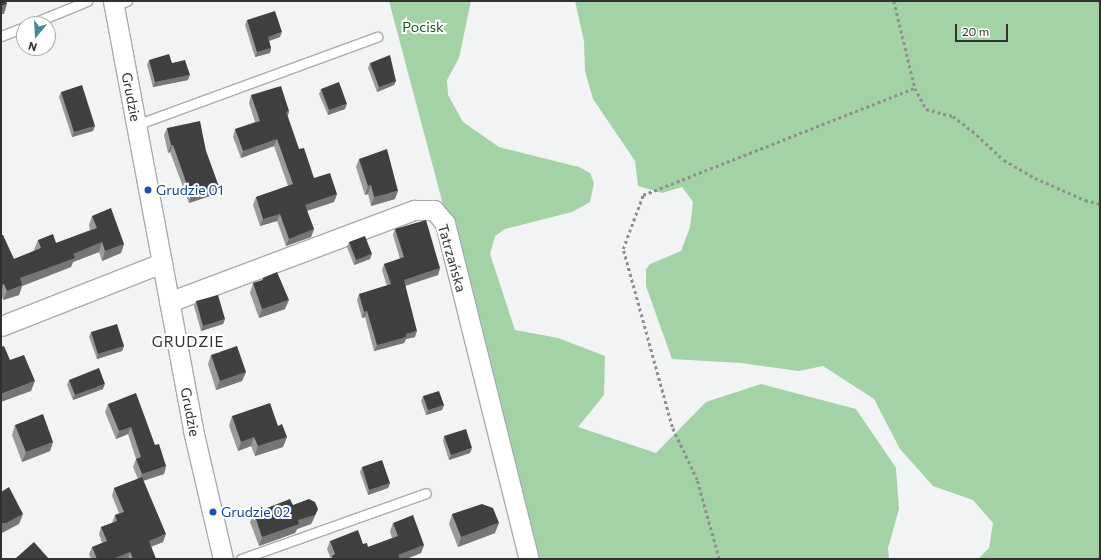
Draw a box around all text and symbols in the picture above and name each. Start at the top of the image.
north arrow [16,16,56,56]
scale bar [957,16,1010,42]
park label: Pocisk [402,19,444,35]
text: 20 m [962,24,989,38]
text: N [27,39,38,54]
street label: Grudzie [118,71,144,123]
place label: Grudzie 01 [156,182,224,198]
marker: Grudzie 01 [143,185,153,195]
street label: Tatrzańska [434,222,470,294]
district label: GRUDZIE [152,333,224,351]
street label: Grudzie [177,386,203,438]
place label: Grudzie 02 [221,504,290,520]
marker: Grudzie 02 [208,507,218,517]

